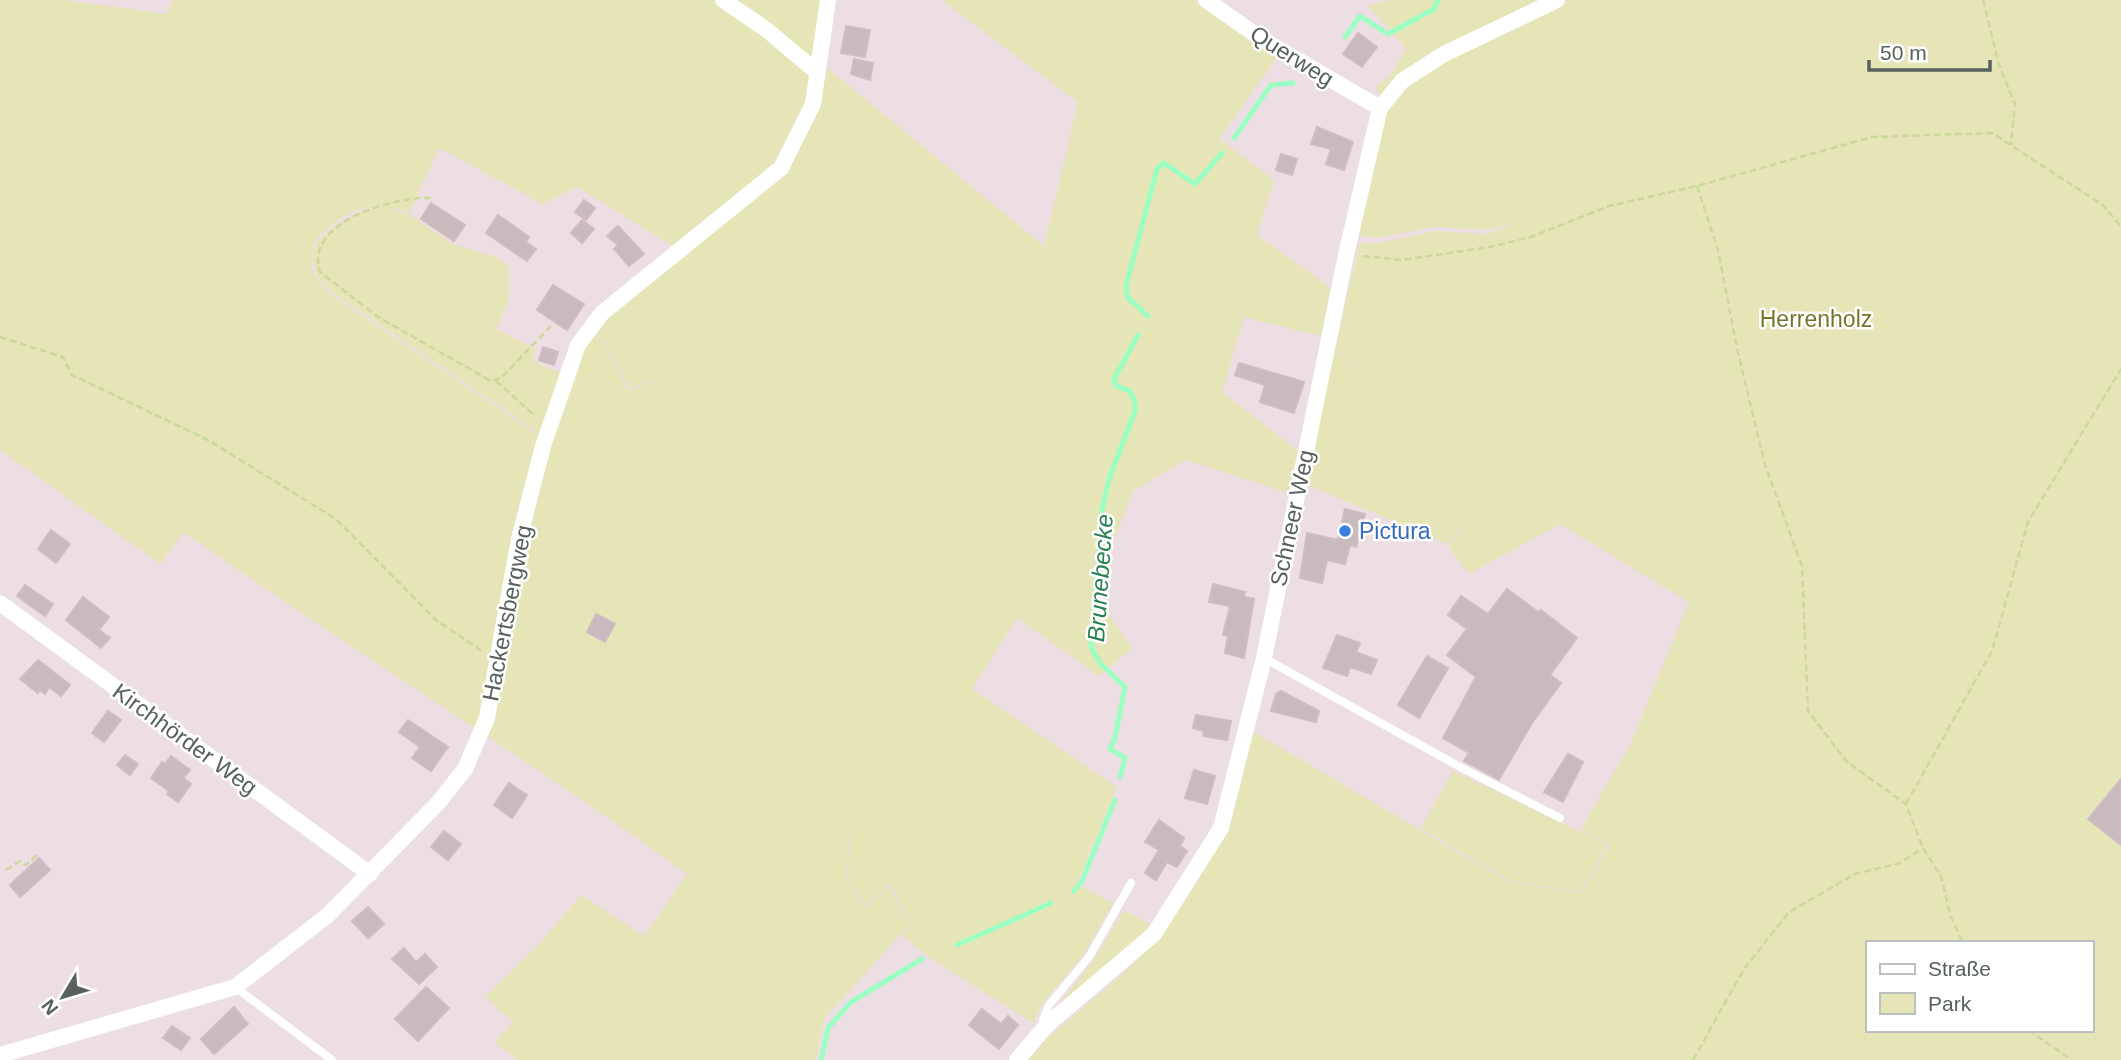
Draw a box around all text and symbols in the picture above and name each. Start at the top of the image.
street label: Querweg [1246,20,1338,92]
scale bar [1869,28,1990,72]
text: 50 m [1880,41,1927,64]
park label: Herrenholz [1760,306,1872,332]
street label: Schneer Weg [1265,447,1319,589]
water label: Brunebecke [1082,513,1118,643]
place label: Pictura [1359,518,1431,544]
street label: Hackertsbergweg [477,523,537,703]
marker: Pictura [1337,523,1353,539]
street label: Kirchhörder Weg [108,678,262,800]
legend [1866,941,2093,1032]
text: Straße [1928,957,1991,980]
north arrow [28,962,98,1032]
text: Park [1928,992,1972,1015]
text: N [37,995,62,1019]

